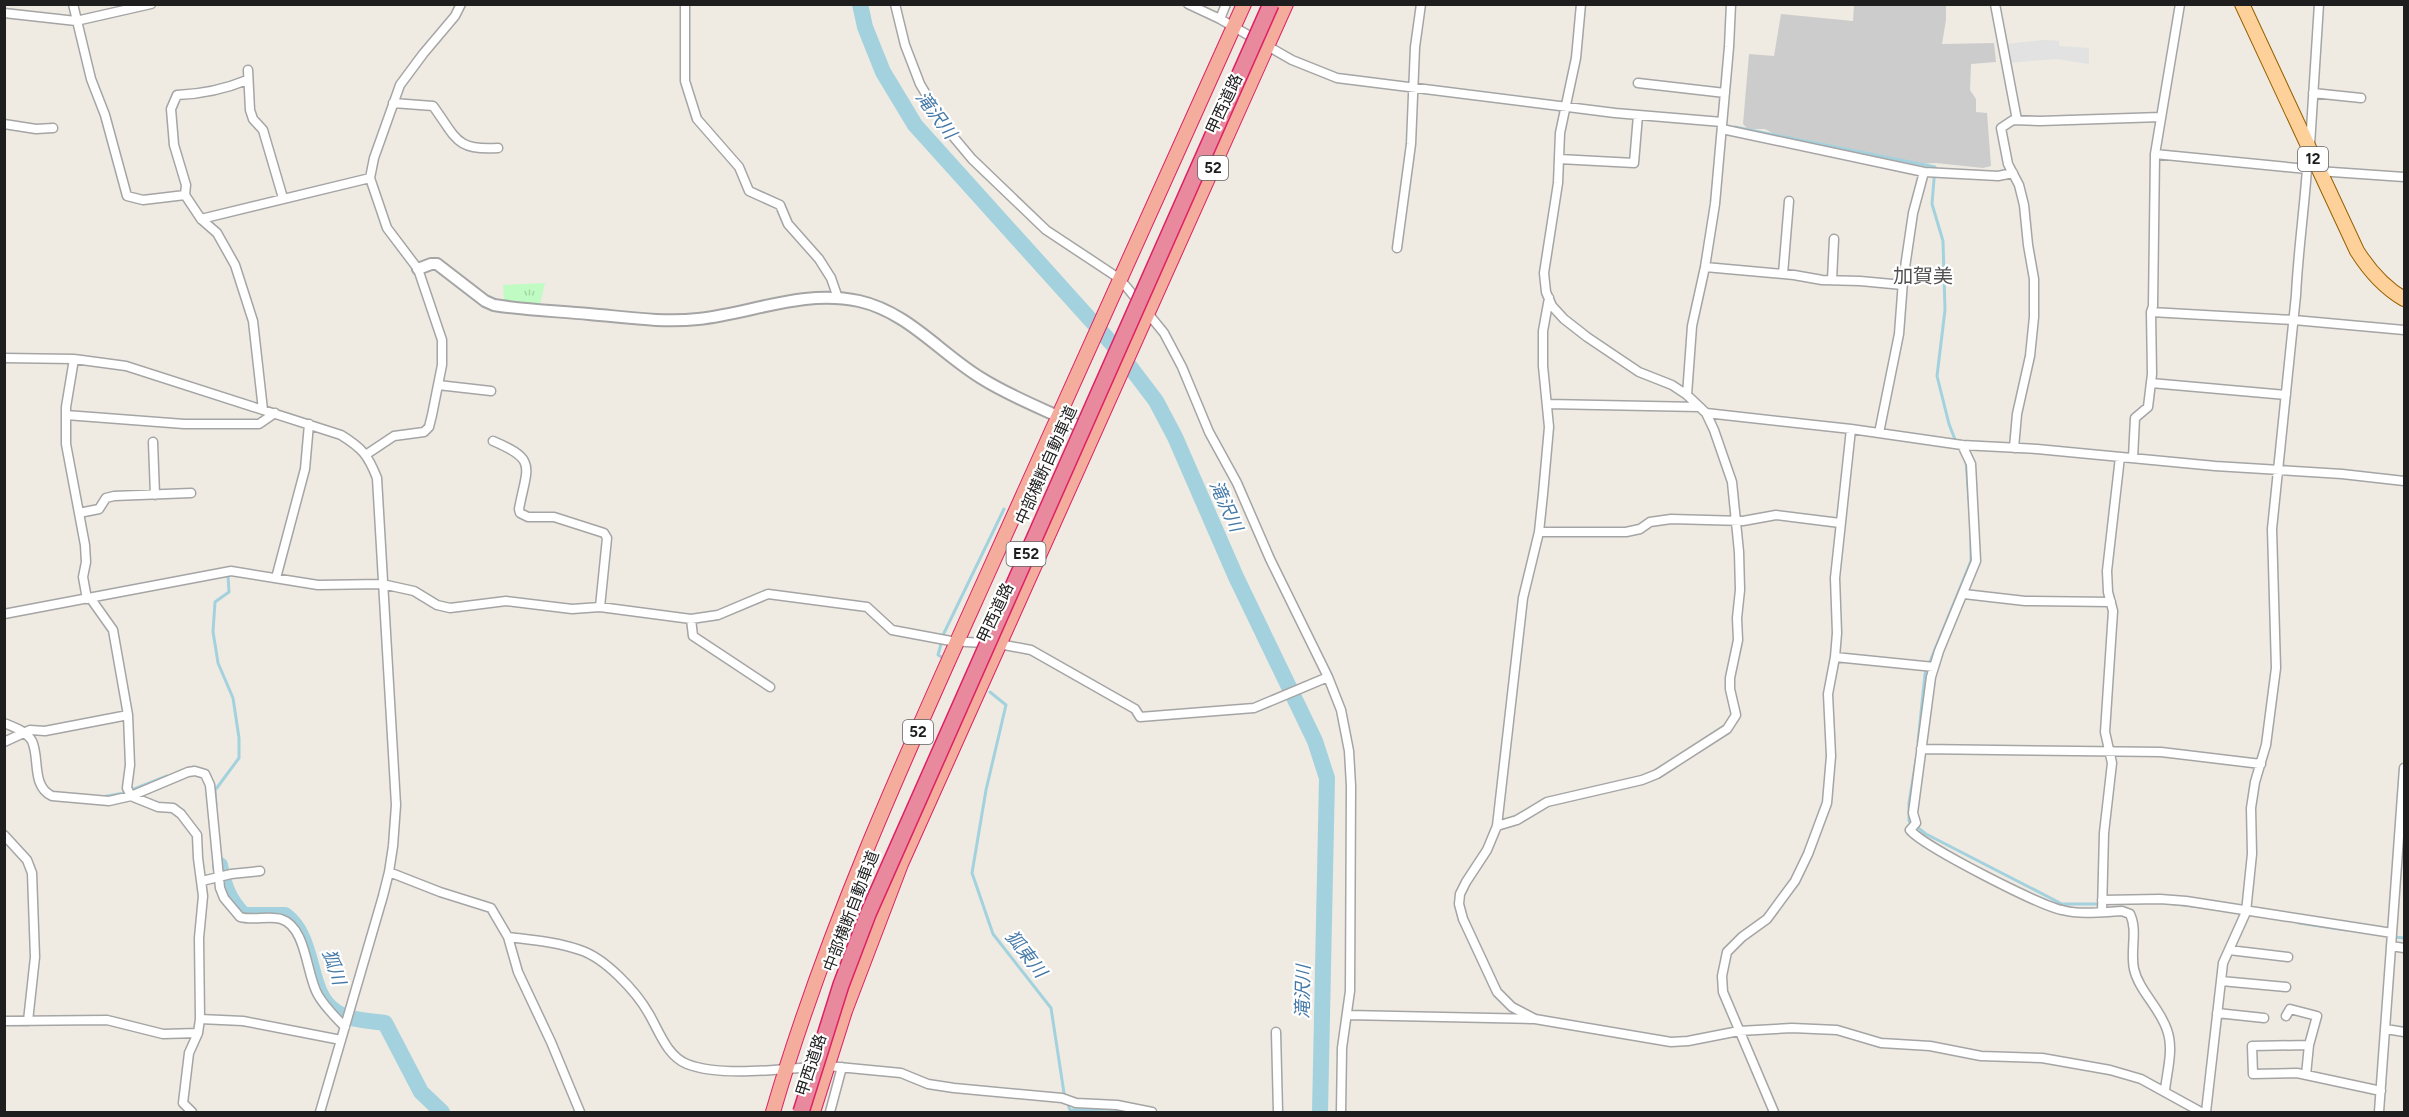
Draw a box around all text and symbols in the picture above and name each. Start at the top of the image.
street label: 甲西道路 [1202,71,1246,137]
water label: 滝沢川 [911,87,962,145]
road number: 12 [2298,147,2328,171]
road number: 52 [1198,156,1228,180]
district label: 加賀美 [1893,264,1953,288]
street label: 中部横断自動車道 [1011,403,1081,527]
water label: 滝沢川 [1205,477,1248,537]
road number: E52 [1006,542,1046,566]
street label: 甲西道路 [973,580,1017,646]
road number: 52 [903,720,933,744]
street label: 中部横断自動車道 [819,848,883,974]
water label: 狐東川 [1001,926,1053,984]
water label: 狐川 [318,946,351,989]
water label: 滝沢川 [1292,963,1315,1019]
street label: 甲西道路 [792,1032,830,1098]

